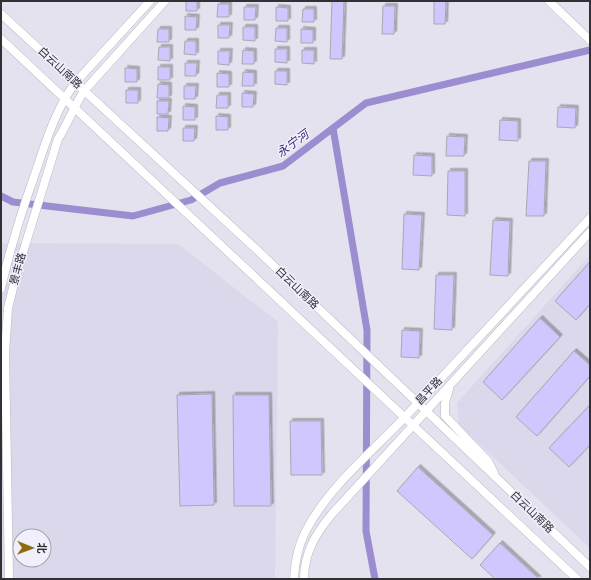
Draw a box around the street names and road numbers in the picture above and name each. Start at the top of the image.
street label: 白云山南路 [35,44,85,92]
street label: 景丰路 [6,251,30,287]
street label: 白云山南路 [272,264,322,312]
street label: 昌平路 [412,374,446,408]
street label: 白云山南路 [507,488,557,536]

